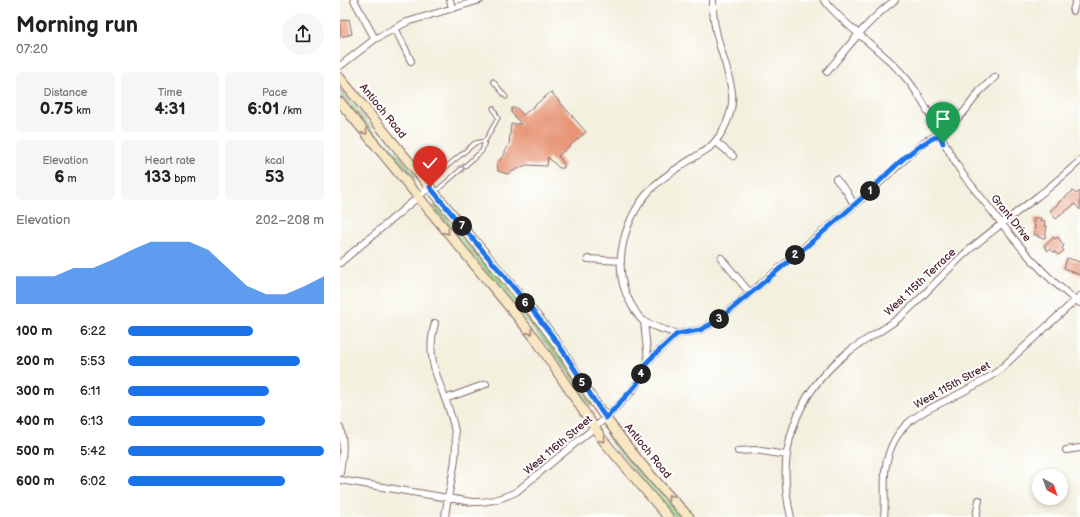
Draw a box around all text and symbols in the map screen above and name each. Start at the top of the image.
text: Morning run [16,12,138,39]
button: share [282,13,324,55]
text: 07:20 [16,41,48,57]
street label: Antioch Road [357,81,409,141]
text: Distance [43,86,87,99]
text: Time [158,86,182,99]
text: Pace [262,86,287,99]
text: 0.75 [40,99,73,119]
text: 4:31 [154,99,186,119]
text: 6:01 [247,99,280,119]
pin [926,102,960,143]
text: km [73,104,91,117]
text: /km [280,104,302,117]
icon: arrive [932,108,954,130]
one-way arrow [360,127,367,134]
pin [413,146,447,187]
icon: check [419,152,441,174]
text: Elevation [42,154,88,167]
text: Heart rate [145,154,195,167]
text: kcal [265,154,285,167]
one-way arrow [457,166,464,173]
text: 6 [54,167,64,187]
text: 133 [144,167,171,187]
text: 53 [265,167,285,187]
text: m [64,172,77,185]
text: bpm [171,172,196,185]
pin: 1 [860,181,880,201]
text: 1 [868,184,872,197]
street label: Grant Drive [988,192,1034,244]
text: Elevation [16,212,70,228]
text: 202–208 m [255,212,324,228]
pin: 7 [452,216,472,236]
text: 7 [459,219,465,232]
one-way arrow [443,228,450,235]
pin: 2 [785,245,805,265]
street label: West 115th Terrace [882,245,959,318]
text: 2 [792,248,798,261]
pin: 6 [515,293,535,313]
text: 6 [522,296,528,309]
pin: 3 [709,309,729,329]
text: 3 [716,312,722,325]
text: 100 m [16,323,52,339]
text: 6:22 [80,323,106,339]
one-way arrow [526,328,533,335]
text: 200 m [16,353,54,369]
text: 5:53 [80,353,106,369]
street label: West 115th Street [912,358,993,411]
pin: 4 [631,364,651,384]
text: 4 [638,367,644,380]
pin: 5 [572,373,592,393]
text: 5 [579,376,585,389]
text: 300 m [16,383,54,399]
text: 6:11 [80,383,101,399]
street label: West 116th Street [521,412,595,477]
text: 400 m [16,413,54,429]
text: 6:13 [80,413,104,429]
street label: Antioch Road [622,421,674,481]
one-way arrow [598,435,605,442]
text: 500 m [16,443,54,459]
text: 5:42 [80,443,106,459]
north arrow [1032,469,1068,505]
map controls [1032,469,1068,505]
text: 600 m [16,473,55,489]
text: 6:02 [80,473,106,489]
one-way arrow [668,495,675,502]

